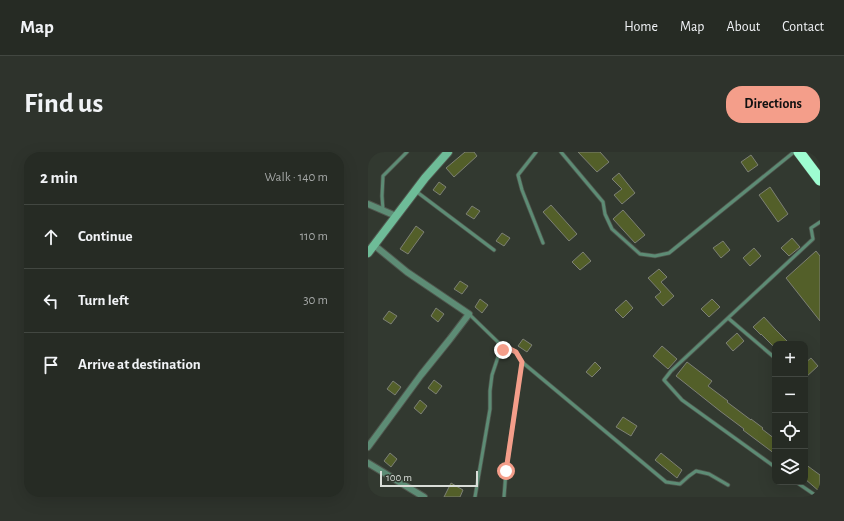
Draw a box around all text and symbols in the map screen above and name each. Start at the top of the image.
text: Map [20,18,54,37]
text: Home [624,20,658,34]
text: Map [680,20,704,34]
text: About [726,20,760,34]
text: Contact [782,20,824,34]
button: Directions [726,86,820,123]
text: Find us [24,90,103,118]
text: 2 min [40,169,78,186]
text: Walk · 140 m [265,171,328,184]
icon: ahead [40,226,62,248]
text: Continue [78,229,133,244]
text: 110 m [300,230,328,243]
icon: left [40,290,62,312]
text: Turn left [78,293,129,308]
text: 30 m [303,294,328,307]
route end [494,341,512,359]
map controls [772,341,808,485]
button: + [772,341,808,377]
icon: arrive [40,354,62,376]
text: Arrive at destination [78,357,201,372]
button: − [772,377,808,413]
button: locate [772,413,808,449]
button: layers [772,449,808,485]
route start [497,462,515,480]
scale bar [380,469,478,488]
text: 100 m [386,472,412,483]

